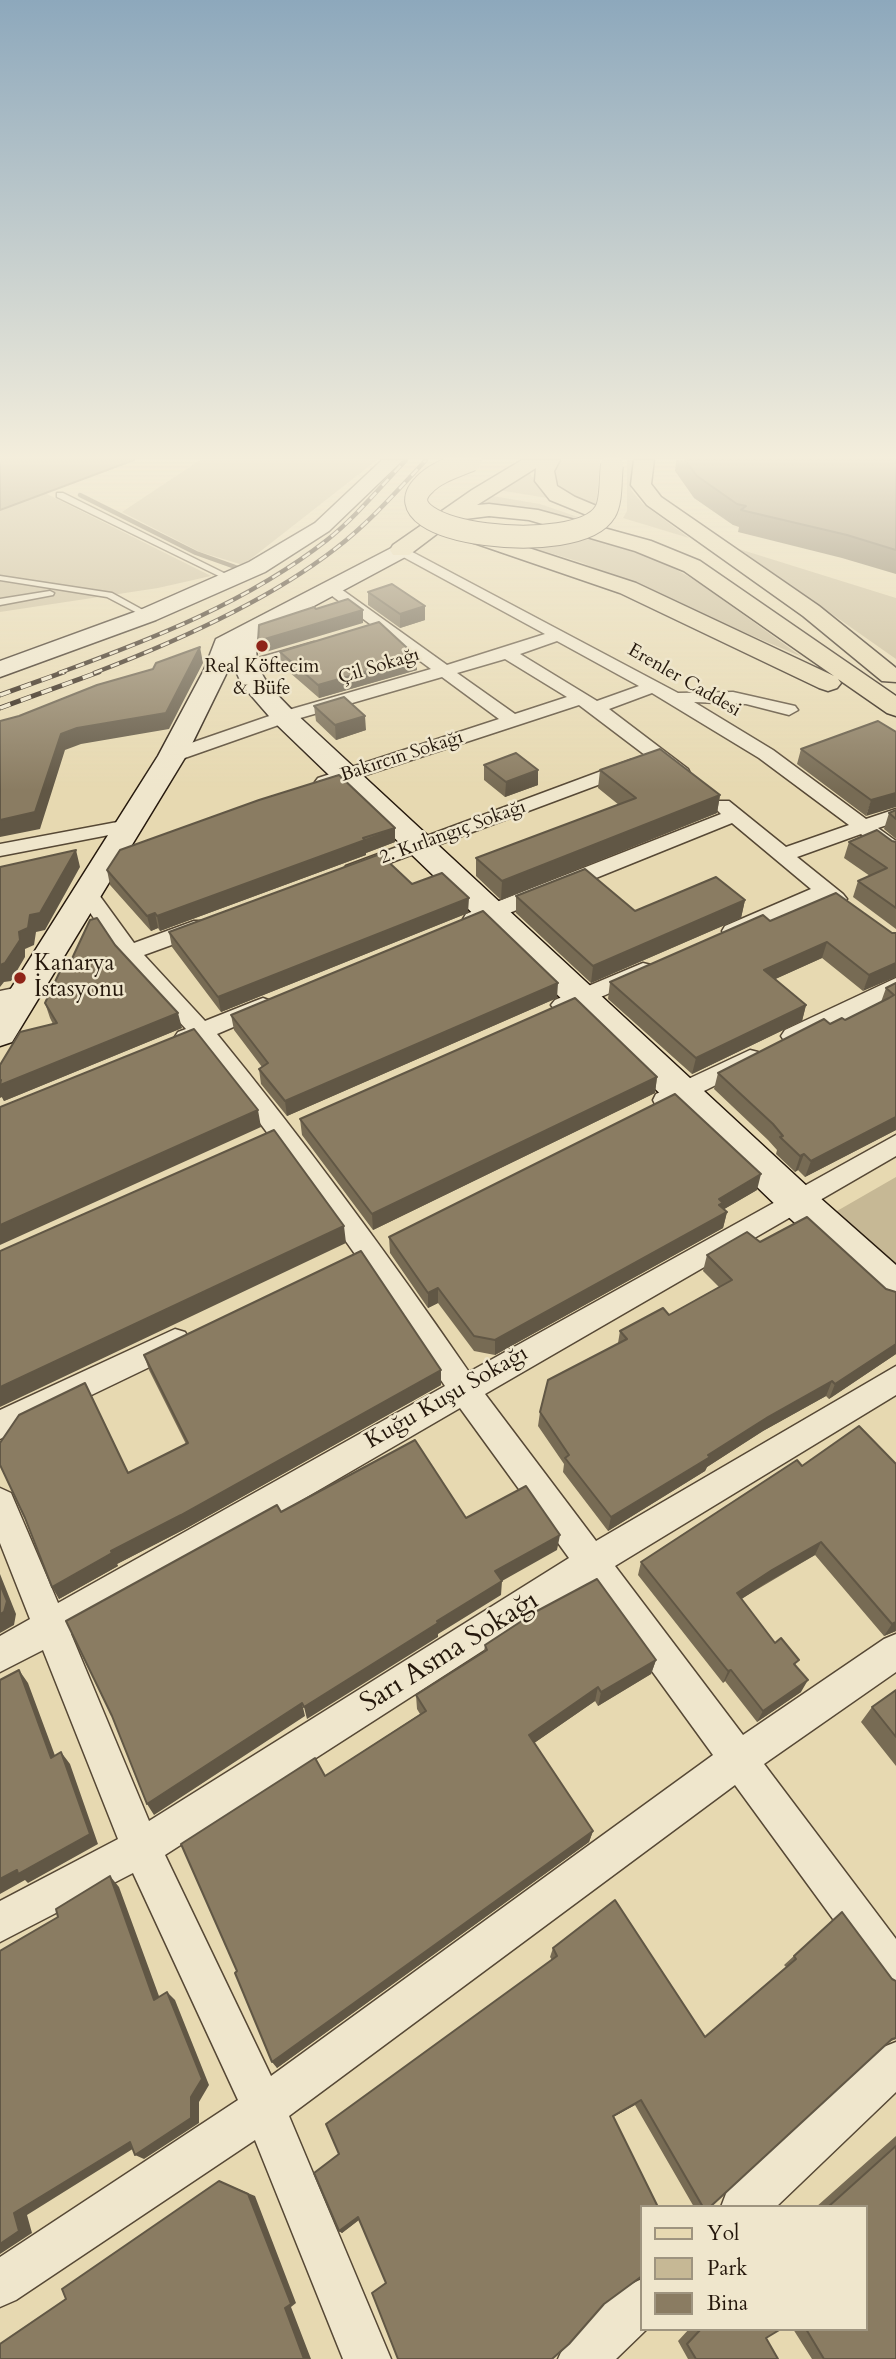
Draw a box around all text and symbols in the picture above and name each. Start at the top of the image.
marker: Real Köftecim & Büfe [254,638,270,654]
street label: Erenler Caddesi [623,639,745,723]
street label: Çil Sokağı [336,644,422,690]
place label: Real Köftecim & Büfe [205,657,319,701]
street label: Bakırcın Sokağı [338,726,466,788]
street label: 2. Kırlangıç Sokağı [377,796,529,870]
place label: Kanarya İstasyonu [34,951,125,1005]
marker: Kanarya İstasyonu [12,970,28,986]
street label: Kuğu Kuşu Sokağı [361,1340,533,1456]
street label: Sarı Asma Sokağı [355,1585,545,1721]
legend [640,2205,868,2331]
text: Yol [707,2219,739,2248]
text: Park [707,2254,747,2283]
text: Bina [707,2289,748,2318]

